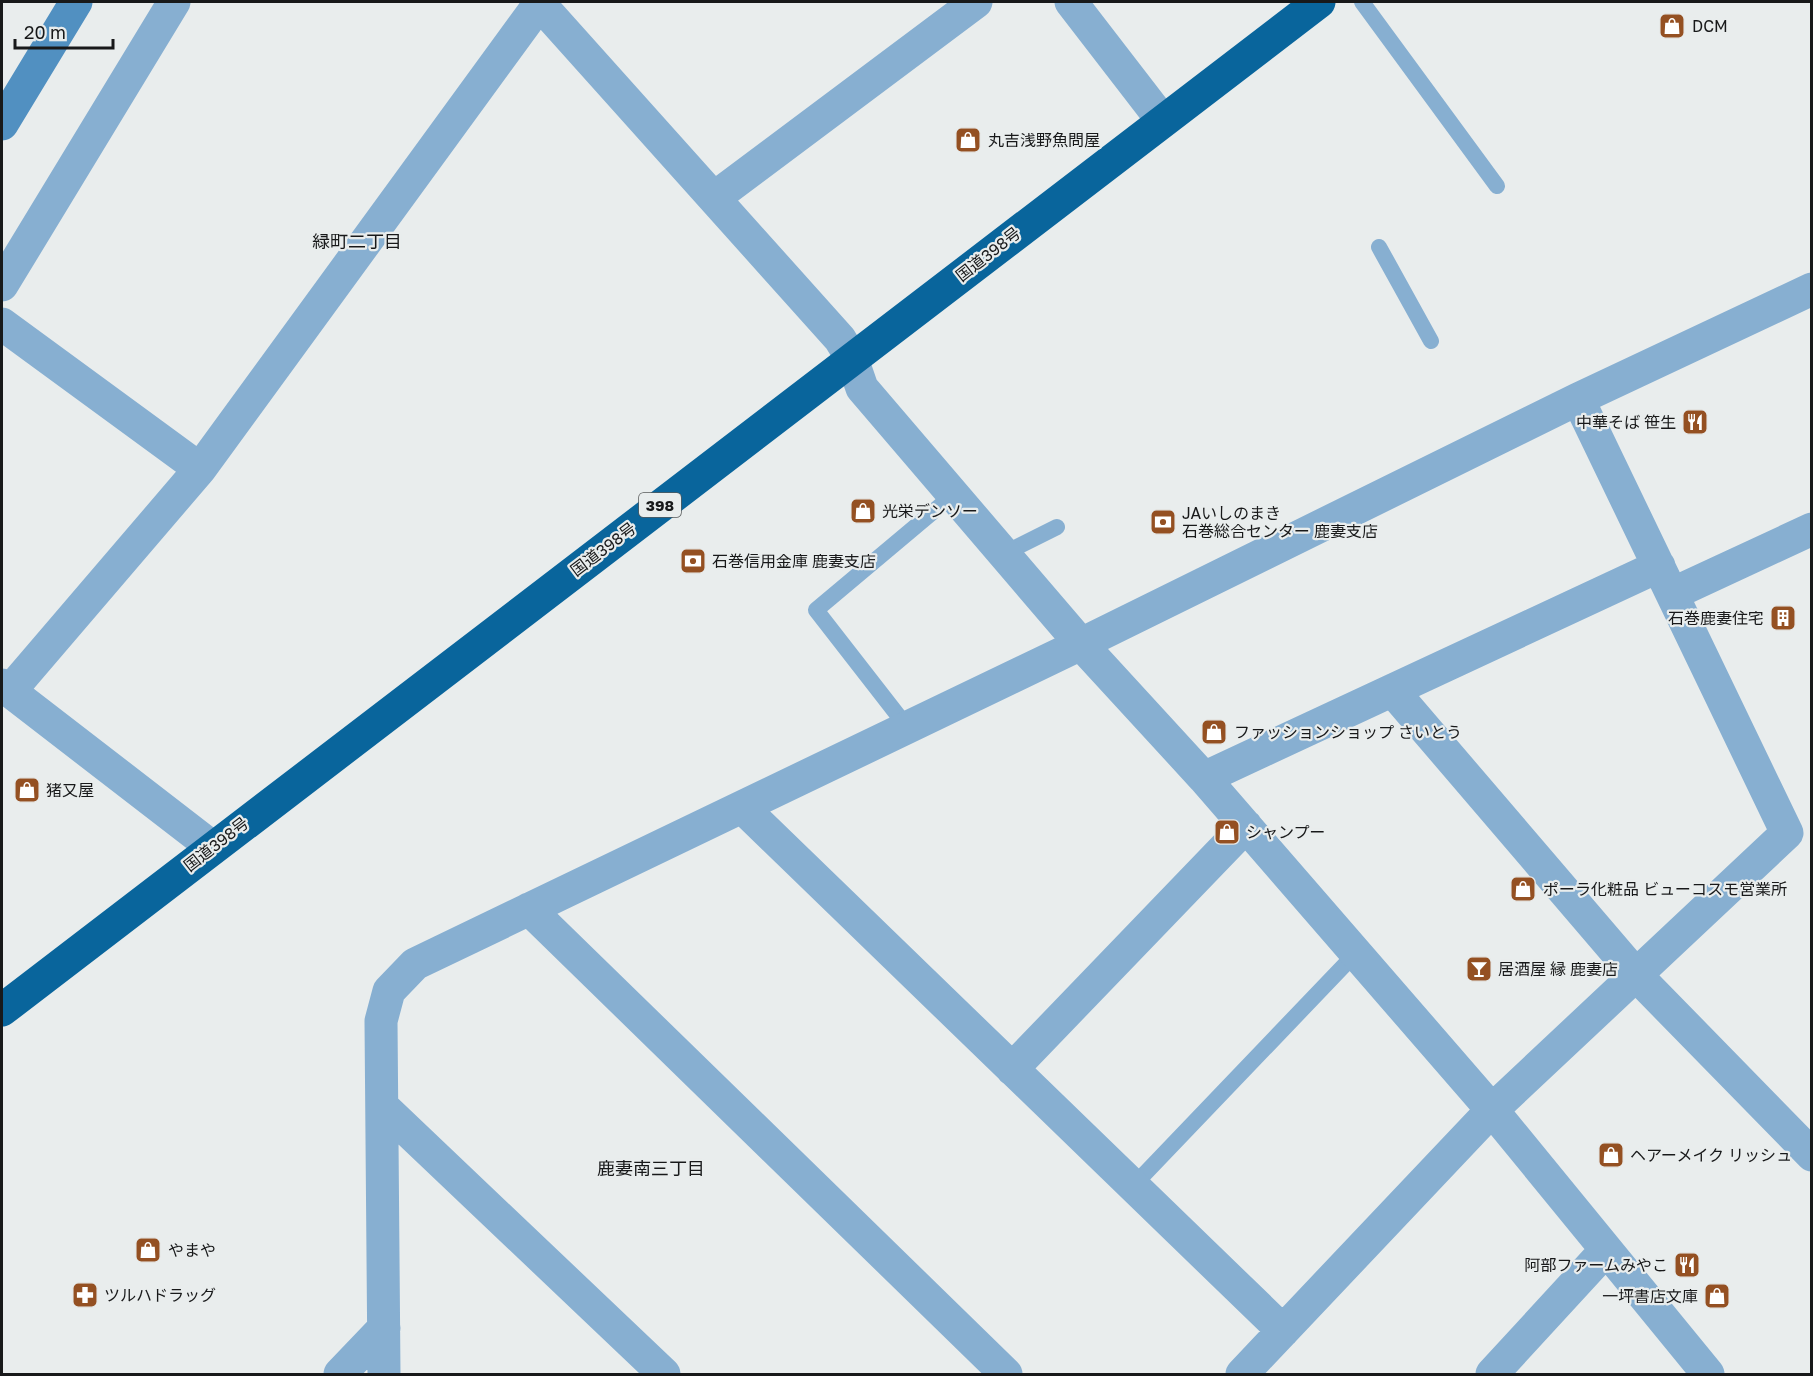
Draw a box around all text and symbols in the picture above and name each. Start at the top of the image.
shop icon: DCM [1657,11,1687,41]
scale bar [15,12,112,50]
place label: DCM [1692,16,1728,36]
text: 20 m [24,21,66,43]
shop icon: 丸吉浅野魚問屋 [953,125,983,155]
place label: 丸吉浅野魚問屋 [988,130,1100,150]
street label: 国道398号 [952,222,1024,286]
district label: 緑町二丁目 [312,230,402,252]
restaurant icon: 中華そば 笹生 [1680,407,1710,437]
place label: 中華そば 笹生 [1576,412,1676,432]
road number: 398 [639,493,681,517]
shop icon: 光栄デンソー [848,496,878,526]
place label: 光栄デンソー [882,501,978,521]
place label: JAいしのまき 石巻総合センター 鹿妻支店 [1182,503,1378,541]
bank icon: JAいしのまき 石巻総合センター 鹿妻支店 [1148,507,1178,537]
street label: 国道398号 [566,518,640,580]
bank icon: 石巻信用金庫 鹿妻支店 [678,546,708,576]
place label: 石巻信用金庫 鹿妻支店 [712,551,876,571]
building icon: 石巻鹿妻住宅 [1768,603,1798,633]
place label: 石巻鹿妻住宅 [1668,608,1764,628]
shop icon: ファッションショップ さいとう [1199,717,1229,747]
place label: ファッションショップ さいとう [1234,722,1462,742]
shop icon: 猪又屋 [12,775,42,805]
place label: 猪又屋 [46,780,94,800]
street label: 国道398号 [180,812,252,876]
shop icon: シャンプー [1212,817,1242,847]
place label: シャンプー [1246,822,1326,842]
shop icon: ポーラ化粧品 ビューコスモ営業所 [1508,874,1538,904]
place label: ポーラ化粧品 ビューコスモ営業所 [1543,879,1787,899]
bar icon: 居酒屋 縁 鹿妻店 [1464,954,1494,984]
place label: 居酒屋 縁 鹿妻店 [1498,959,1618,979]
shop icon: ヘアーメイク リッシュ [1596,1140,1626,1170]
place label: ヘアーメイク リッシュ [1630,1145,1792,1165]
district label: 鹿妻南三丁目 [597,1157,705,1179]
shop icon: やまや [133,1235,163,1265]
place label: やまや [168,1240,216,1260]
restaurant icon: 阿部ファームみやこ [1672,1250,1702,1280]
place label: 阿部ファームみやこ [1524,1255,1668,1275]
pharmacy icon: ツルハドラッグ [70,1280,100,1310]
shop icon: 一坪書店文庫 [1702,1281,1732,1311]
place label: ツルハドラッグ [104,1285,216,1305]
place label: 一坪書店文庫 [1602,1286,1698,1306]

